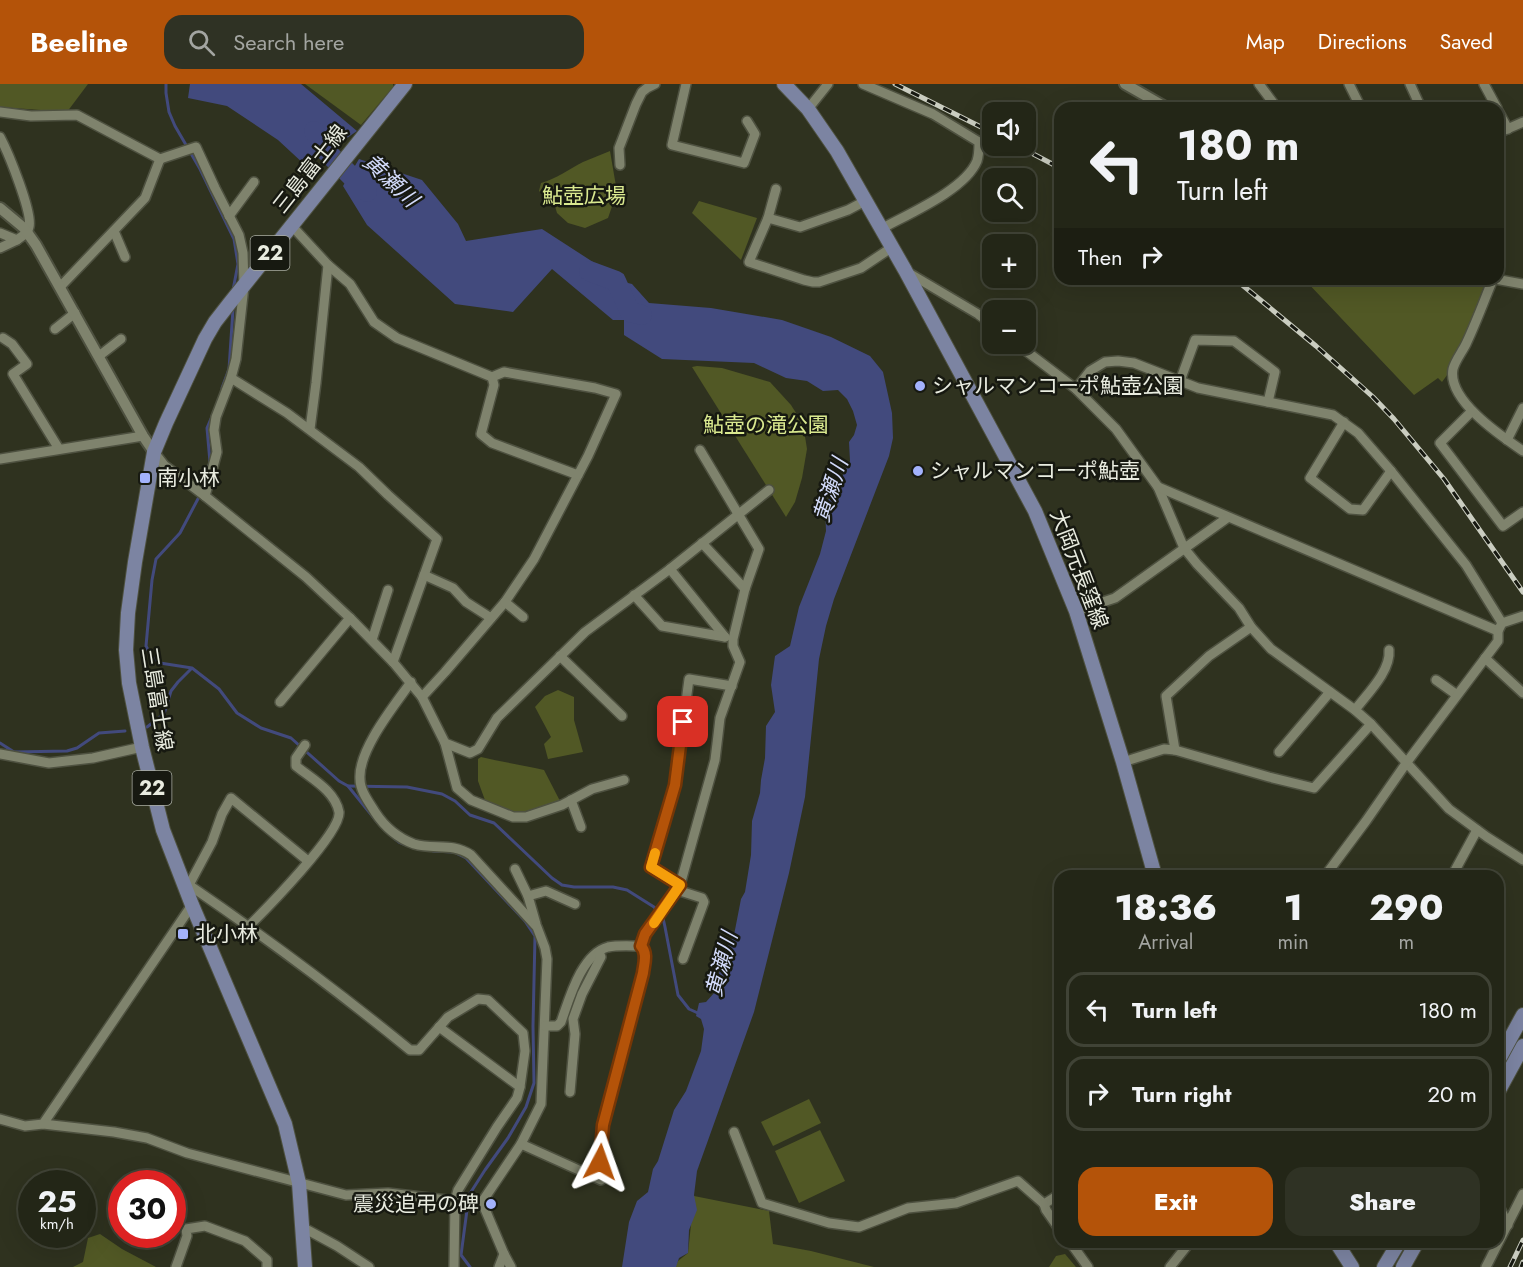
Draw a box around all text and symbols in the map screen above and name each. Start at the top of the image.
search box [164,15,584,69]
text: Beeline [30,22,128,63]
icon: search [185,26,218,59]
text: Search here [233,26,344,58]
text: Map [1246,27,1285,57]
text: Directions [1318,27,1407,57]
text: Saved [1440,27,1493,57]
map controls [982,102,1036,354]
button: sound [982,102,1036,156]
text: 180 m [1177,115,1300,176]
street label: 三島富士線 [266,118,354,220]
icon: left [1078,126,1156,204]
water label: 黄瀬川 [356,146,428,216]
button: search [982,168,1036,222]
text: Turn left [1177,171,1267,210]
park label: 鮎壺広場 [542,181,626,211]
button: + [982,234,1036,288]
road number: 22 [250,236,290,270]
icon: right [1135,240,1168,273]
text: Then [1078,241,1123,273]
button: − [982,300,1036,354]
place label: シャルマンコーポ鮎壺公園 [932,371,1184,401]
marker: シャルマンコーポ鮎壺公園 [913,379,927,393]
park label: 鮎壺の滝公園 [703,410,829,440]
water label: 黄瀬川 [805,452,856,526]
place label: シャルマンコーポ鮎壺 [930,456,1140,486]
place label: 南小林 [157,463,220,493]
marker: シャルマンコーポ鮎壺 [911,464,925,478]
marker: 南小林 [138,471,152,485]
street label: 大岡元長窪線 [1042,505,1116,633]
street label: 三島富士線 [134,645,180,753]
pin [657,696,708,747]
icon: arrive [666,705,699,738]
road number: 22 [132,771,172,805]
text: 18:36 [1115,881,1217,933]
text: 1 [1284,881,1303,933]
text: 290 [1369,881,1443,933]
place label: 北小林 [195,919,258,949]
water label: 黄瀬川 [697,926,746,1000]
marker: 北小林 [176,927,190,941]
text: Arrival [1138,928,1193,957]
text: min [1278,928,1309,957]
text: m [1399,928,1414,957]
icon: left [1081,993,1114,1026]
text: Turn left [1132,994,1217,1026]
text: 180 m [1418,994,1477,1026]
icon: right [1081,1077,1114,1110]
text: Turn right [1132,1078,1232,1110]
text: 20 m [1428,1078,1477,1110]
position arrow [568,1130,632,1194]
button: Exit [1078,1167,1273,1236]
button: Share [1285,1167,1480,1236]
speed limit sign: 30 [108,1170,186,1248]
text: 25 [37,1180,77,1223]
place label: 震災追弔の碑 [353,1189,479,1219]
marker: 震災追弔の碑 [484,1197,498,1211]
text: km/h [40,1213,74,1235]

